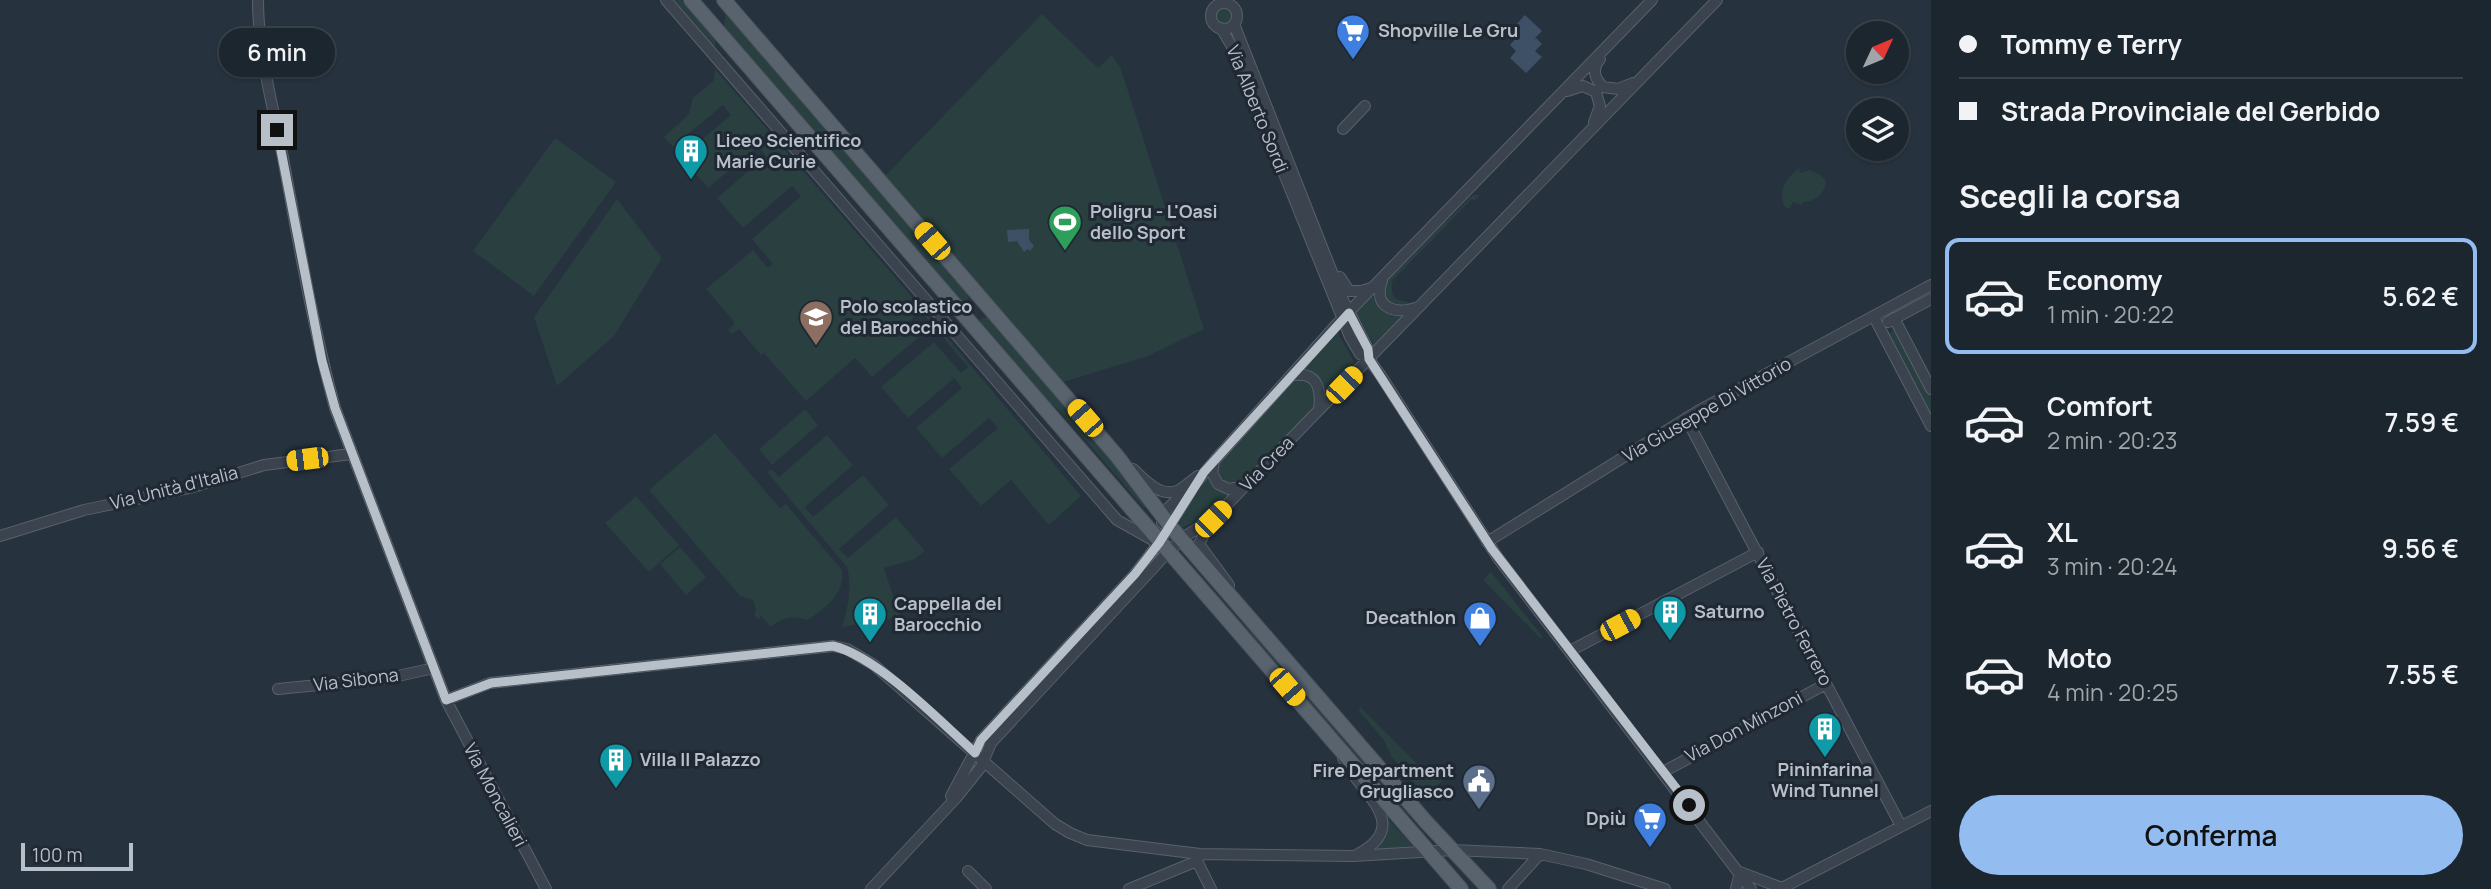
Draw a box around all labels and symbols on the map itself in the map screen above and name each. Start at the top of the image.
supermarket icon: Shopville Le Gru [1334,12,1372,61]
place label: Shopville Le Gru [1378,18,1518,42]
north arrow [1846,21,1909,84]
callout: 6 min [219,29,335,78]
street label: Via Alberto Sordi [1221,41,1294,176]
route end [261,114,293,146]
place label: Liceo Scientifico Marie Curie [716,128,861,173]
building icon: Liceo Scientifico Marie Curie [672,132,710,181]
place label: Poligru - L'Oasi dello Sport [1090,199,1218,244]
sports icon: Poligru - L'Oasi dello Sport [1046,203,1084,252]
car [911,218,954,264]
place label: Polo scolastico del Barocchio [840,294,972,339]
school or university icon: Polo scolastico del Barocchio [797,298,835,347]
street label: Via Giuseppe Di Vittorio [1618,351,1795,467]
car [1322,363,1367,407]
car [1064,395,1107,441]
street label: Via Crea [1234,431,1298,496]
car [285,446,330,472]
street label: Via Unità d'Italia [107,460,240,515]
car [1191,497,1236,541]
street label: Via Pietro Ferrero [1751,554,1839,690]
place label: Cappella del Barocchio [894,591,1002,636]
building icon: Saturno [1651,593,1689,642]
building icon: Cappella del Barocchio [851,595,889,644]
shop icon: Decathlon [1461,599,1499,648]
place label: Saturno [1694,599,1765,623]
place label: Decathlon [1365,605,1456,629]
car [1597,606,1644,644]
street label: Via Sibona [312,662,400,696]
car [1266,664,1309,710]
street label: Via Don Minzoni [1681,685,1806,767]
building icon: Pininfarina Wind Tunnel [1806,710,1844,759]
street label: Via Moncalieri [458,738,533,851]
building icon: Villa Il Palazzo [597,741,635,790]
place label: Villa Il Palazzo [640,747,761,771]
place label: Pininfarina Wind Tunnel [1771,757,1879,802]
place label: Fire Department Grugliasco [1313,758,1454,803]
public building icon: Fire Department Grugliasco [1460,762,1498,811]
route start [1673,789,1705,821]
supermarket icon: Dpiù [1631,800,1669,849]
place label: Dpiù [1586,806,1626,830]
scale bar [21,840,133,872]

